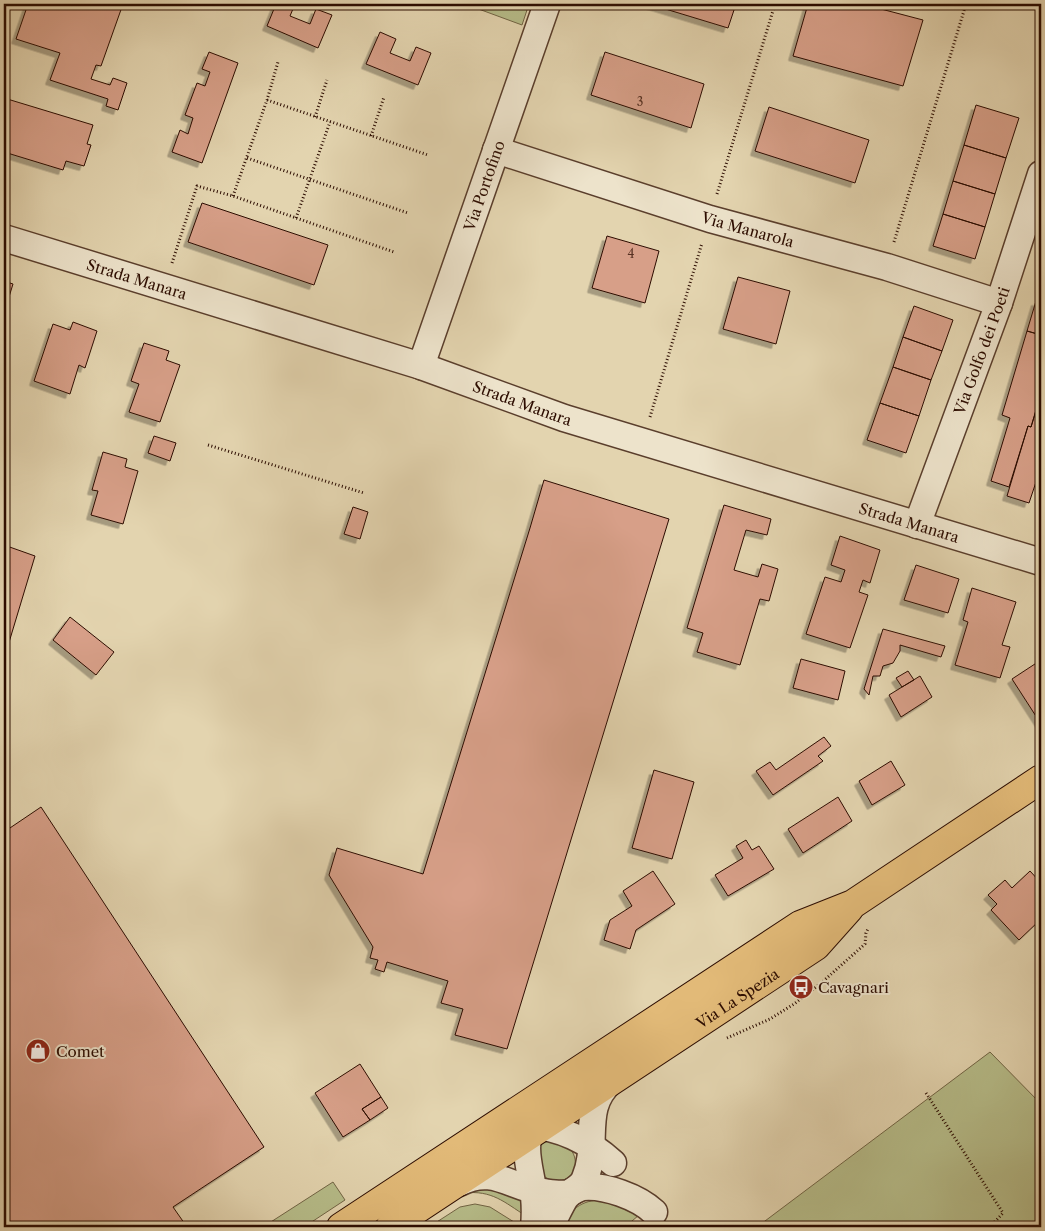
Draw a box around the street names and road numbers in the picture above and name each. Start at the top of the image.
street label: Via Portofino [459,138,508,234]
street label: Via Manarola [698,207,796,251]
street label: Strada Manara [84,254,189,303]
street label: Via Golfo dei Poeti [949,284,1013,418]
street label: Strada Manara [470,376,574,429]
street label: Strada Manara [857,498,962,546]
street label: Via La Spezia [691,964,782,1033]

